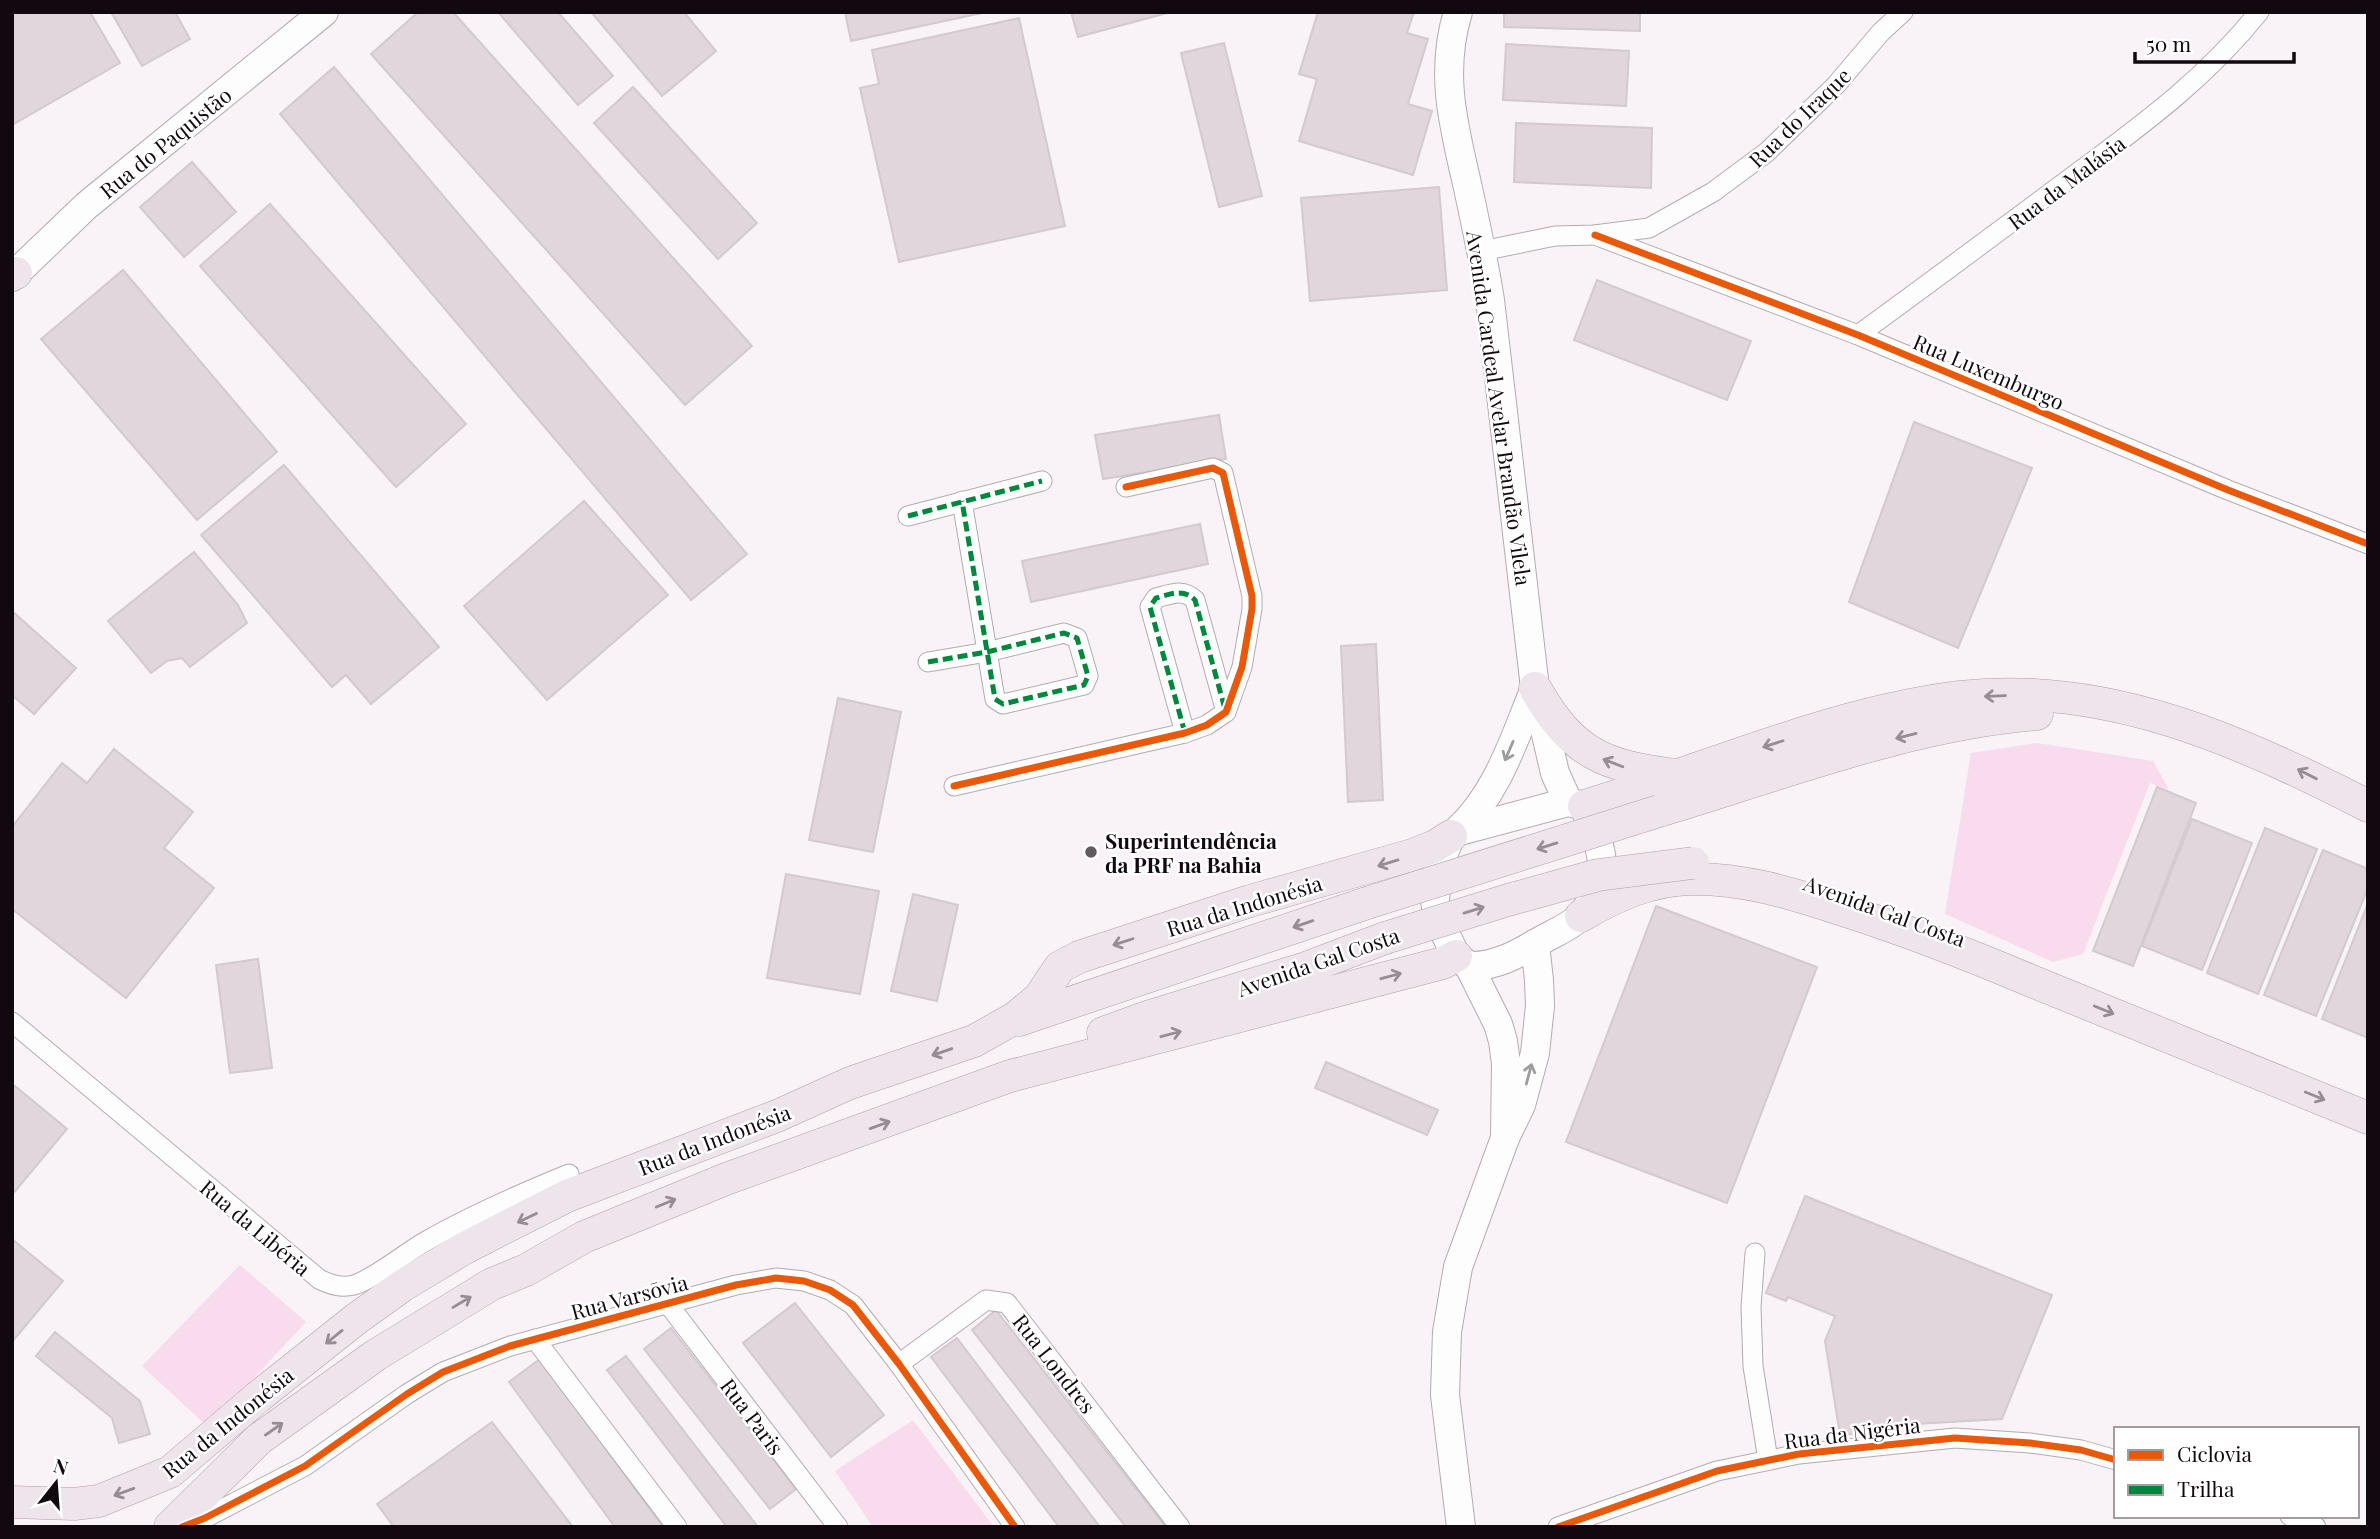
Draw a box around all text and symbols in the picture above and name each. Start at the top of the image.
scale bar [2135,21,2294,65]
text: 50 m [2146,29,2192,57]
street label: Rua do Iraque [1742,61,1856,173]
street label: Rua do Paquistão [93,80,237,204]
street label: Rua da Malásia [2002,128,2131,235]
street label: Avenida Cardeal Avelar Brandão Vilela [1461,228,1539,588]
street label: Rua Luxemburgo [1909,327,2069,415]
one-way arrow [1984,689,2007,702]
one-way arrow [1895,730,1918,743]
one-way arrow [1763,739,1785,751]
one-way arrow [1502,740,1515,761]
one-way arrow [1602,755,1624,768]
one-way arrow [2297,767,2318,781]
place label: Superintendência da PRF na Bahia [1105,826,1277,878]
one-way arrow [1536,841,1558,854]
marker: Superintendência da PRF na Bahia [1083,844,1099,860]
one-way arrow [1377,857,1399,870]
street label: Avenida Gal Costa [1799,867,1970,952]
street label: Rua da Indonésia [1163,868,1326,942]
one-way arrow [1462,903,1484,916]
one-way arrow [1292,919,1314,931]
street label: Avenida Gal Costa [1232,920,1403,1002]
one-way arrow [1113,937,1135,949]
one-way arrow [1380,969,1402,982]
one-way arrow [2093,1005,2114,1018]
one-way arrow [1159,1027,1182,1040]
one-way arrow [932,1047,954,1059]
one-way arrow [1523,1063,1536,1086]
one-way arrow [2303,1091,2325,1104]
street label: Rua da Indonésia [634,1097,795,1181]
one-way arrow [868,1117,890,1130]
street label: Rua da Libéria [195,1173,317,1282]
one-way arrow [655,1196,677,1209]
one-way arrow [517,1211,538,1225]
street label: Rua Varsōvia [567,1267,691,1325]
one-way arrow [451,1294,471,1308]
street label: Rua Londres [1007,1308,1103,1418]
one-way arrow [325,1329,343,1344]
street label: Rua da Indonésia [155,1360,299,1484]
street label: Rua Paris [715,1372,791,1460]
street label: Rua da Nigéria [1782,1410,1922,1454]
one-way arrow [264,1422,283,1436]
legend [2114,1427,2359,1518]
text: Ciclovia [2177,1439,2252,1467]
north arrow [21,1448,91,1518]
text: N [51,1451,72,1480]
text: Trilha [2177,1474,2235,1502]
one-way arrow [113,1487,135,1499]

